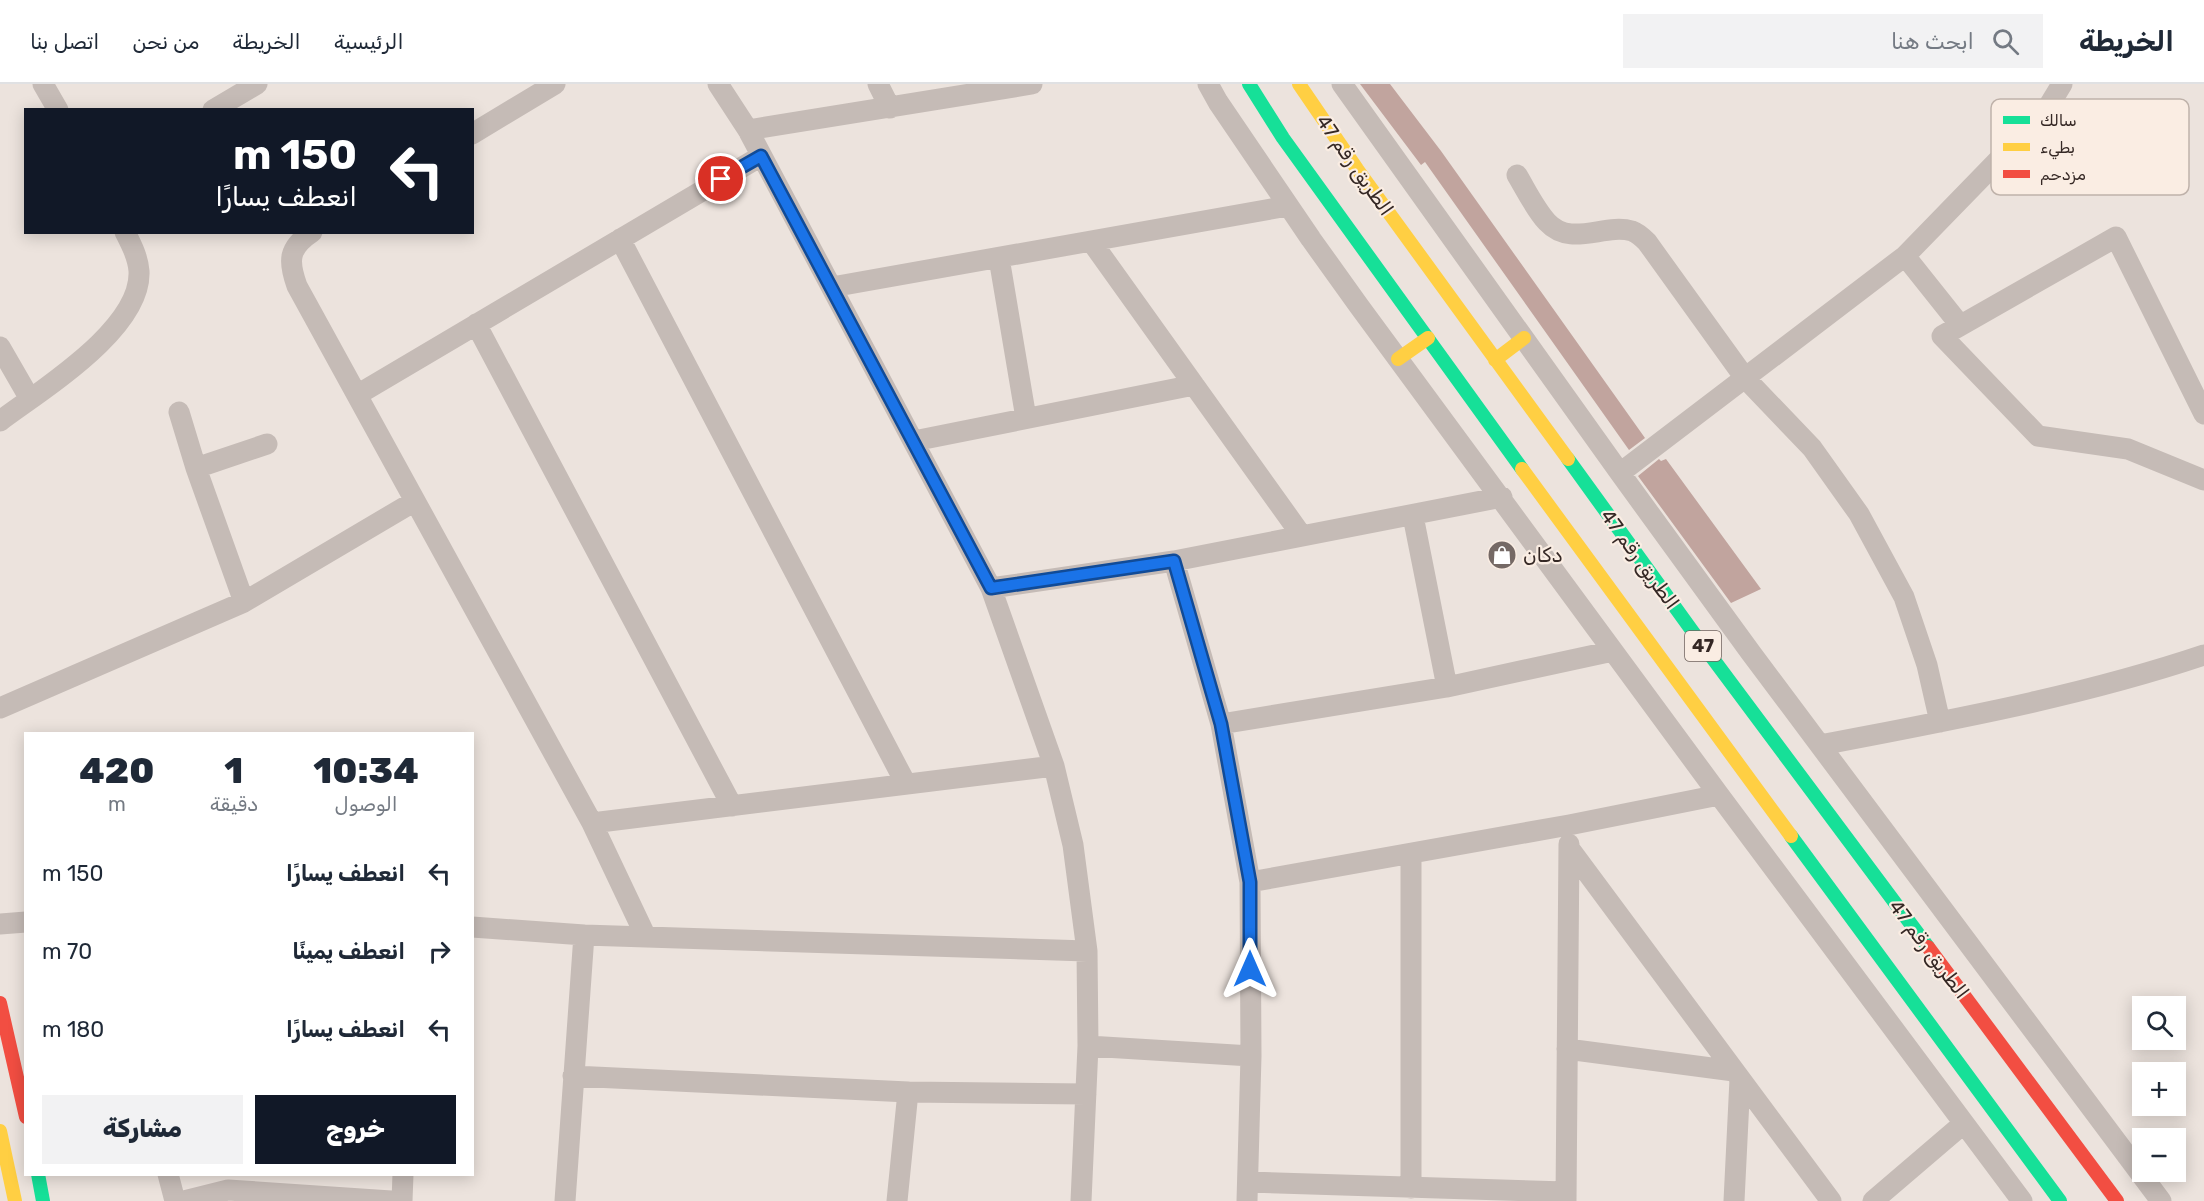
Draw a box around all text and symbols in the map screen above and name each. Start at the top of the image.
search box [1623,14,2043,68]
icon: search [1989,25,2022,58]
text: الخريطة [2079,25,2174,58]
text: ابحث هنا [1891,28,1974,55]
text: اتصل بنا [30,29,99,54]
text: من نحن [132,29,199,54]
text: الخريطة [232,29,301,54]
text: الرئيسية [334,29,404,54]
legend [1991,99,2189,195]
street label: الطريق رقم 47 [1311,110,1399,221]
text: سالك [2040,111,2077,130]
text: 150 m [233,130,357,180]
icon: left [378,132,456,210]
text: بطيء [2040,138,2075,160]
pin [695,153,746,204]
icon: arrive [704,162,737,195]
text: مزدحم [2040,165,2086,185]
text: انعطف يسارًا [215,181,357,213]
street label: الطريق رقم 47 [1595,504,1684,614]
shop icon: دكان [1486,539,1518,571]
place label: دكان [1523,543,1563,567]
road number: 47 [1685,631,1721,661]
text: 420 [79,749,154,792]
text: 1 [224,749,243,792]
text: 10:34 [313,749,419,792]
text: m [108,792,126,816]
text: دقيقة [210,792,258,816]
text: الوصول [334,792,398,816]
icon: left [423,857,456,890]
text: 150 m [42,860,103,887]
text: انعطف يسارًا [286,860,405,887]
street label: الطريق رقم 47 [1883,895,1974,1004]
icon: right [423,935,456,968]
position arrow [1218,937,1282,1001]
text: 70 m [42,938,92,965]
text: انعطف يمينًا [292,938,405,965]
map controls [2132,996,2186,1182]
button: search [2132,996,2186,1050]
icon: left [423,1013,456,1046]
text: 180 m [42,1016,104,1043]
text: انعطف يسارًا [286,1016,405,1043]
button: + [2132,1062,2186,1116]
button: مشاركة [42,1095,243,1164]
button: خروج [255,1095,456,1164]
button: − [2132,1128,2186,1182]

